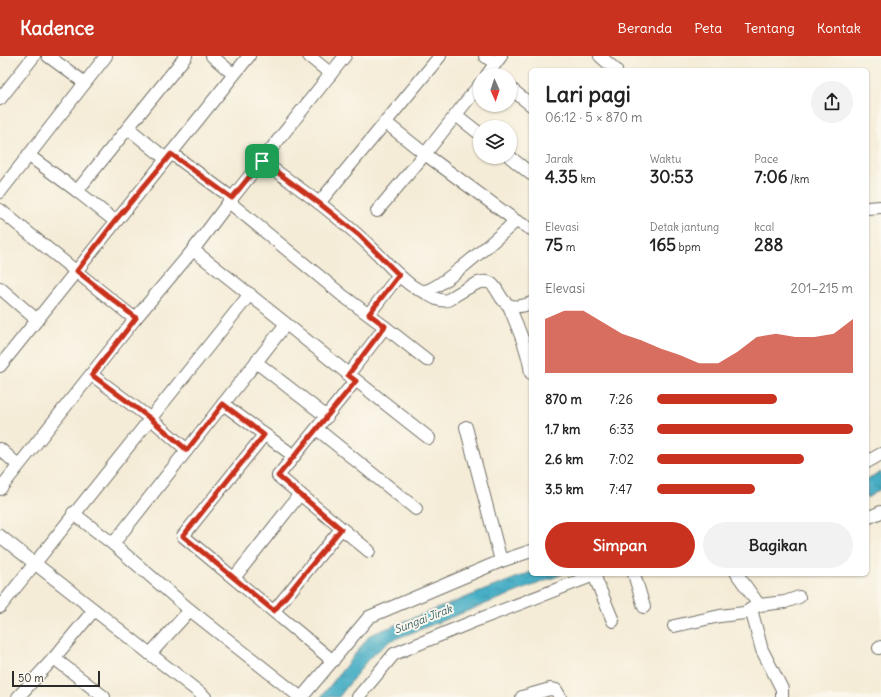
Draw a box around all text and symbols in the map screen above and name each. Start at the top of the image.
text: Kadence [20,16,94,40]
text: Beranda [618,19,672,37]
text: Peta [694,19,722,37]
text: Tentang [744,19,795,37]
text: Kontak [817,19,861,37]
north arrow [473,68,517,112]
map controls [473,68,517,164]
text: Lari pagi [545,80,631,108]
button: share [811,81,853,123]
text: 06:12 · 5 × 870 m [545,109,642,126]
button: layers [473,120,517,164]
pin [245,144,279,178]
icon: arrive [251,150,273,172]
text: Jarak [545,152,573,166]
text: Waktu [650,152,681,166]
text: Pace [754,152,778,166]
text: 4.35 [545,166,578,188]
text: 30:53 [650,166,694,188]
text: 7:06 [754,166,788,188]
text: km [578,172,596,186]
text: /km [788,172,809,186]
text: Elevasi [545,220,579,234]
text: Detak jantung [650,220,719,234]
text: kcal [754,220,774,234]
text: 75 [545,234,563,256]
text: 165 [650,234,676,256]
text: 288 [754,234,783,256]
text: m [563,240,575,254]
text: bpm [676,240,701,254]
text: Elevasi [545,280,585,297]
text: 201–215 m [791,280,853,297]
text: 870 m [545,391,582,408]
text: 7:26 [609,391,633,408]
text: 1.7 km [545,421,580,438]
text: 6:33 [609,421,634,438]
text: 2.6 km [545,451,583,468]
text: 7:02 [609,451,634,468]
text: 3.5 km [545,481,584,498]
text: 7:47 [609,481,632,498]
button: Simpan [545,522,695,568]
button: Bagikan [703,522,853,568]
water label: Sungai Jirak [392,601,455,636]
scale bar [12,669,100,688]
text: 50 m [18,671,44,685]

